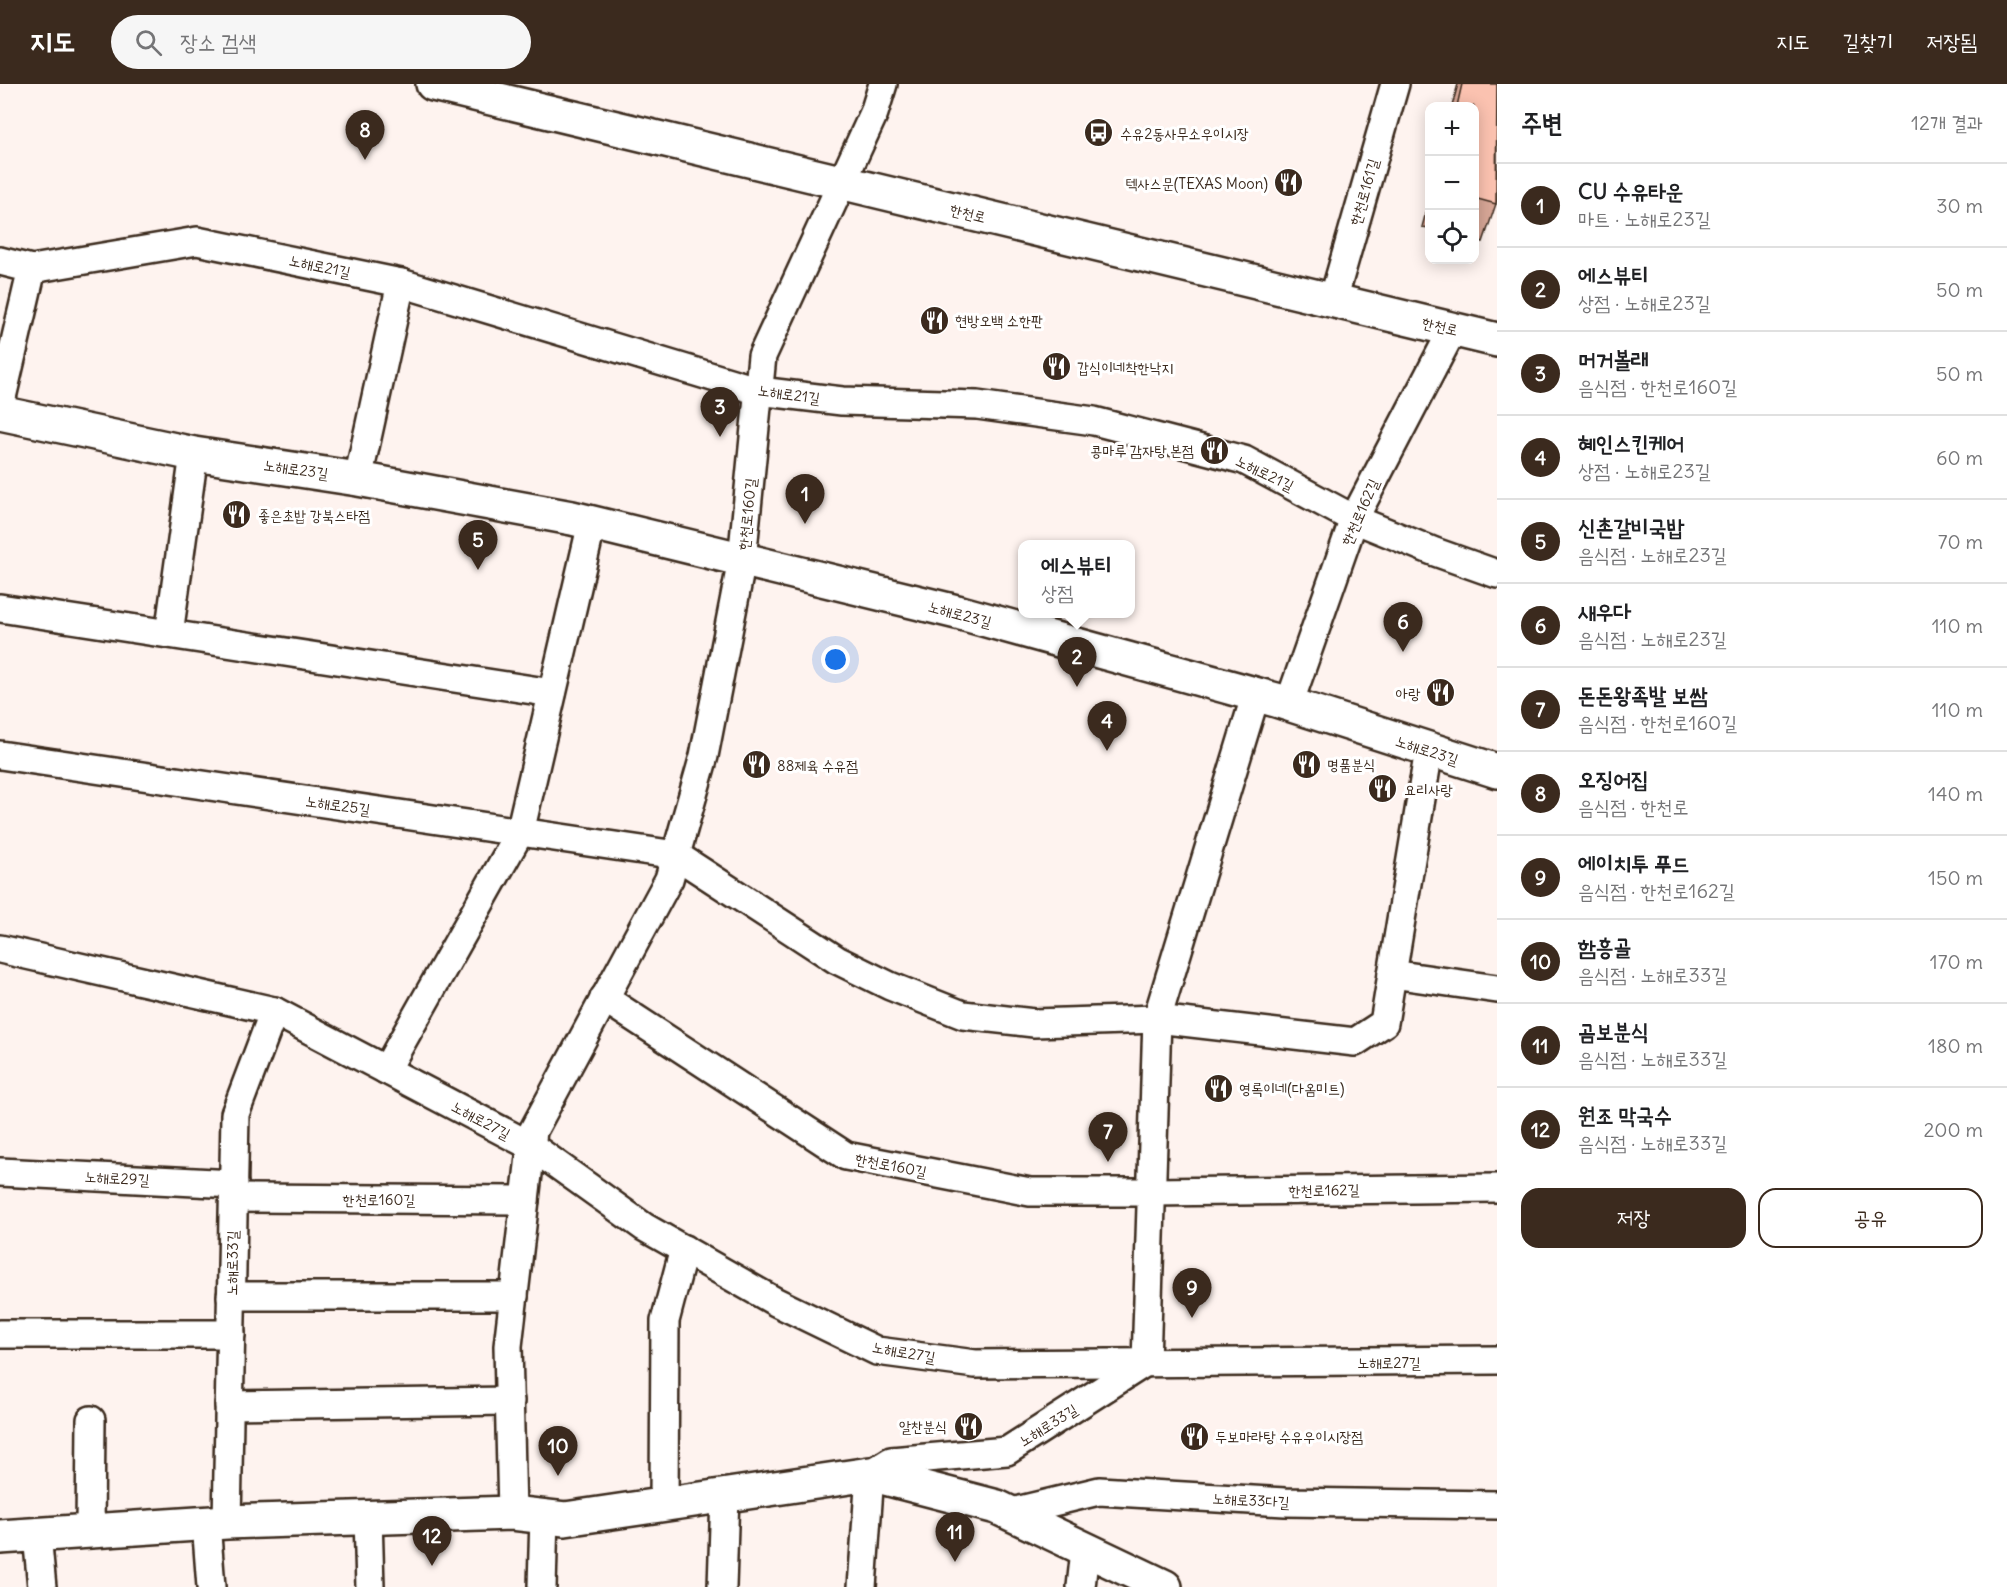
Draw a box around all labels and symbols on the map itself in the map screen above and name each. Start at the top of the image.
pin: 8 [346,110,385,160]
bus stop icon: 수유2동사무소우이시장 [1083,117,1115,149]
place label: 수유2동사무소우이시장 [1120,124,1249,143]
street label: 한천로161길 [1345,156,1383,228]
restaurant icon: 텍사스문(TEXAS Moon) [1273,167,1305,199]
place label: 텍사스문(TEXAS Moon) [1125,174,1268,193]
street label: 한천로 [948,199,988,227]
street label: 노해로21길 [287,250,353,282]
restaurant icon: 현방오백 소한판 [918,304,950,336]
place label: 현방오백 소한판 [955,311,1043,330]
street label: 한천로 [1420,313,1460,339]
restaurant icon: 갑식이네착한낙지 [1040,351,1072,383]
place label: 갑식이네착한낙지 [1077,358,1174,377]
street label: 노해로21길 [757,380,821,408]
pin: 3 [700,388,740,437]
restaurant icon: 콩마루 감자탕 본점 [1199,434,1231,466]
place label: 콩마루 감자탕 본점 [1090,441,1194,460]
street label: 노해로21길 [1233,451,1297,495]
street label: 노해로23길 [262,455,330,483]
pin: 1 [786,474,824,524]
street label: 한천로162길 [1337,476,1383,548]
street label: 한천로160길 [734,477,760,551]
restaurant icon: 좋은초밥 강북스타점 [221,499,253,531]
place label: 좋은초밥 강북스타점 [258,506,370,525]
pin: 5 [458,520,498,570]
street label: 노해로23길 [926,596,994,632]
pin: 6 [1384,602,1422,652]
pin: 2 [1058,638,1096,687]
your location [821,645,850,674]
restaurant icon: 아랑 [1425,677,1457,709]
place label: 아랑 [1396,684,1421,703]
pin: 4 [1088,702,1126,751]
street label: 노해로23길 [1393,731,1461,769]
restaurant icon: 명품분식 [1290,748,1322,780]
restaurant icon: 88제육 수유점 [740,749,772,781]
place label: 명품분식 [1327,755,1375,774]
place label: 88제육 수유점 [777,756,858,775]
restaurant icon: 요리사랑 [1367,773,1399,805]
place label: 요리사랑 [1404,780,1453,799]
street label: 노해로25길 [304,791,372,819]
restaurant icon: 영록이네(다옴미트) [1202,1072,1234,1104]
place label: 영록이네(다옴미트) [1239,1079,1345,1098]
street label: 노해로27길 [448,1097,514,1143]
pin: 7 [1088,1112,1128,1162]
street label: 한천로160길 [853,1149,929,1181]
street label: 노해로29길 [84,1167,150,1189]
street label: 한천로162길 [1288,1180,1360,1200]
street label: 한천로160길 [343,1190,415,1209]
street label: 노해로33길 [222,1230,242,1296]
pin: 9 [1172,1268,1212,1318]
street label: 노해로27길 [871,1337,937,1367]
street label: 노해로27길 [1357,1353,1421,1372]
street label: 노해로33길 [1015,1400,1081,1450]
restaurant icon: 알찬분식 [952,1410,984,1442]
place label: 알찬분식 [899,1417,947,1436]
restaurant icon: 두보마라탕 수유우이시장점 [1178,1420,1210,1452]
pin: 10 [538,1426,578,1476]
place label: 두보마라탕 수유우이시장점 [1215,1427,1363,1446]
street label: 노해로33다길 [1212,1488,1290,1512]
pin: 11 [936,1512,974,1562]
pin: 12 [412,1516,452,1566]

